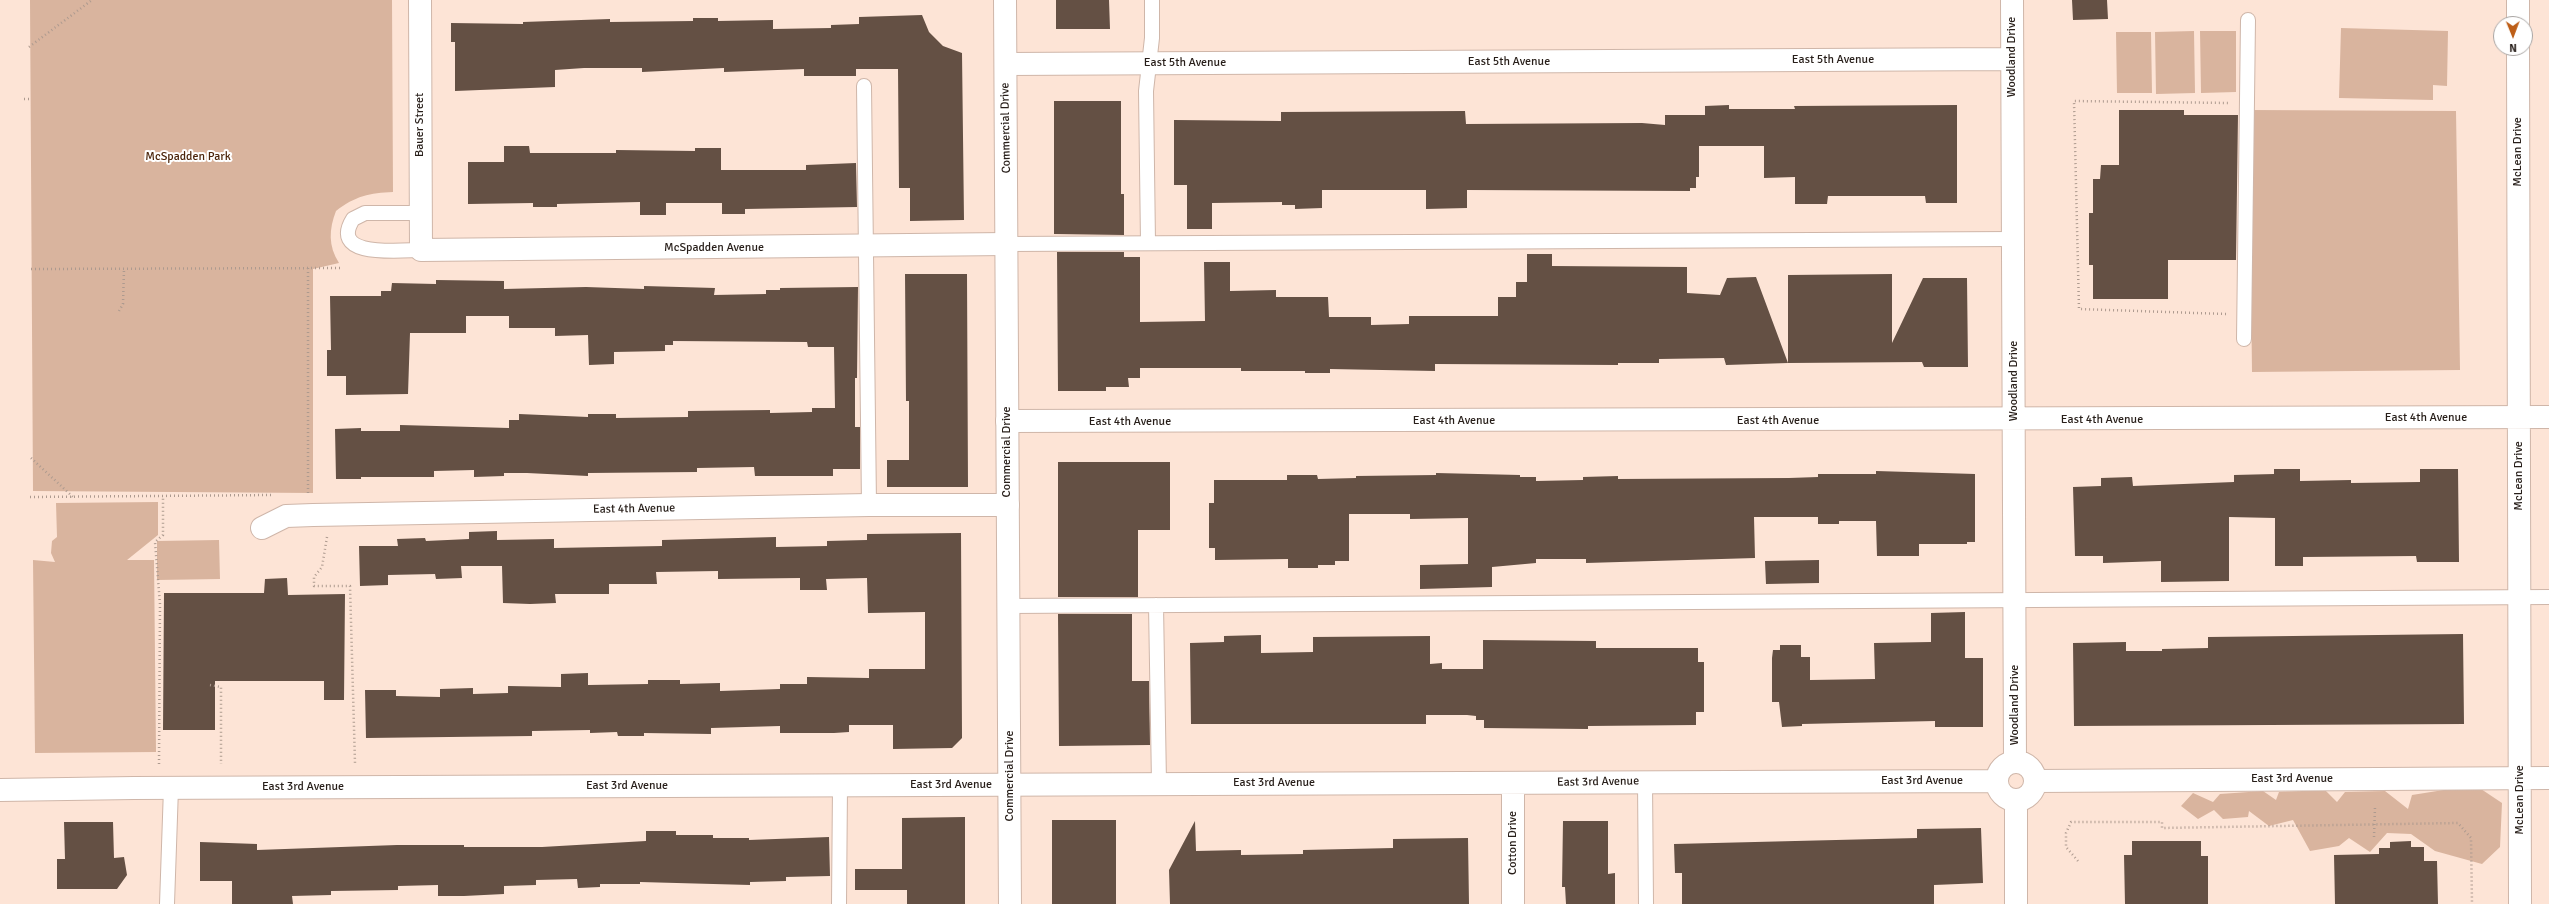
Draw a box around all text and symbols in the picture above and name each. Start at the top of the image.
north arrow [2493,16,2533,56]
street label: Woodland Drive [2005,17,2019,97]
text: N [2509,41,2517,54]
street label: East 5th Avenue [1792,53,1874,67]
street label: East 5th Avenue [1468,55,1550,69]
street label: East 5th Avenue [1144,56,1226,70]
street label: Commercial Drive [998,82,1014,174]
street label: Bauer Street [413,93,427,157]
street label: McLean Drive [2511,117,2525,187]
park label: McSpadden Park [145,150,231,164]
street label: McSpadden Avenue [664,241,764,255]
street label: Woodland Drive [2007,341,2021,421]
street label: Commercial Drive [1000,407,1014,497]
street label: East 4th Avenue [2385,411,2467,425]
street label: East 4th Avenue [2061,413,2143,427]
street label: East 4th Avenue [1413,414,1495,428]
street label: East 4th Avenue [1737,414,1819,428]
street label: East 4th Avenue [1089,415,1171,429]
street label: McLean Drive [2512,441,2526,511]
street label: East 4th Avenue [593,501,675,517]
street label: Woodland Drive [2008,665,2022,745]
street label: Commercial Drive [1003,731,1017,821]
street label: McLean Drive [2513,765,2527,835]
street label: East 3rd Avenue [2251,772,2333,786]
street label: East 3rd Avenue [1557,774,1639,790]
street label: East 3rd Avenue [1881,774,1963,788]
street label: East 3rd Avenue [1233,776,1315,790]
street label: East 3rd Avenue [910,778,992,792]
street label: East 3rd Avenue [586,779,668,793]
street label: East 3rd Avenue [262,780,344,794]
street label: Cotton Drive [1506,811,1520,875]

